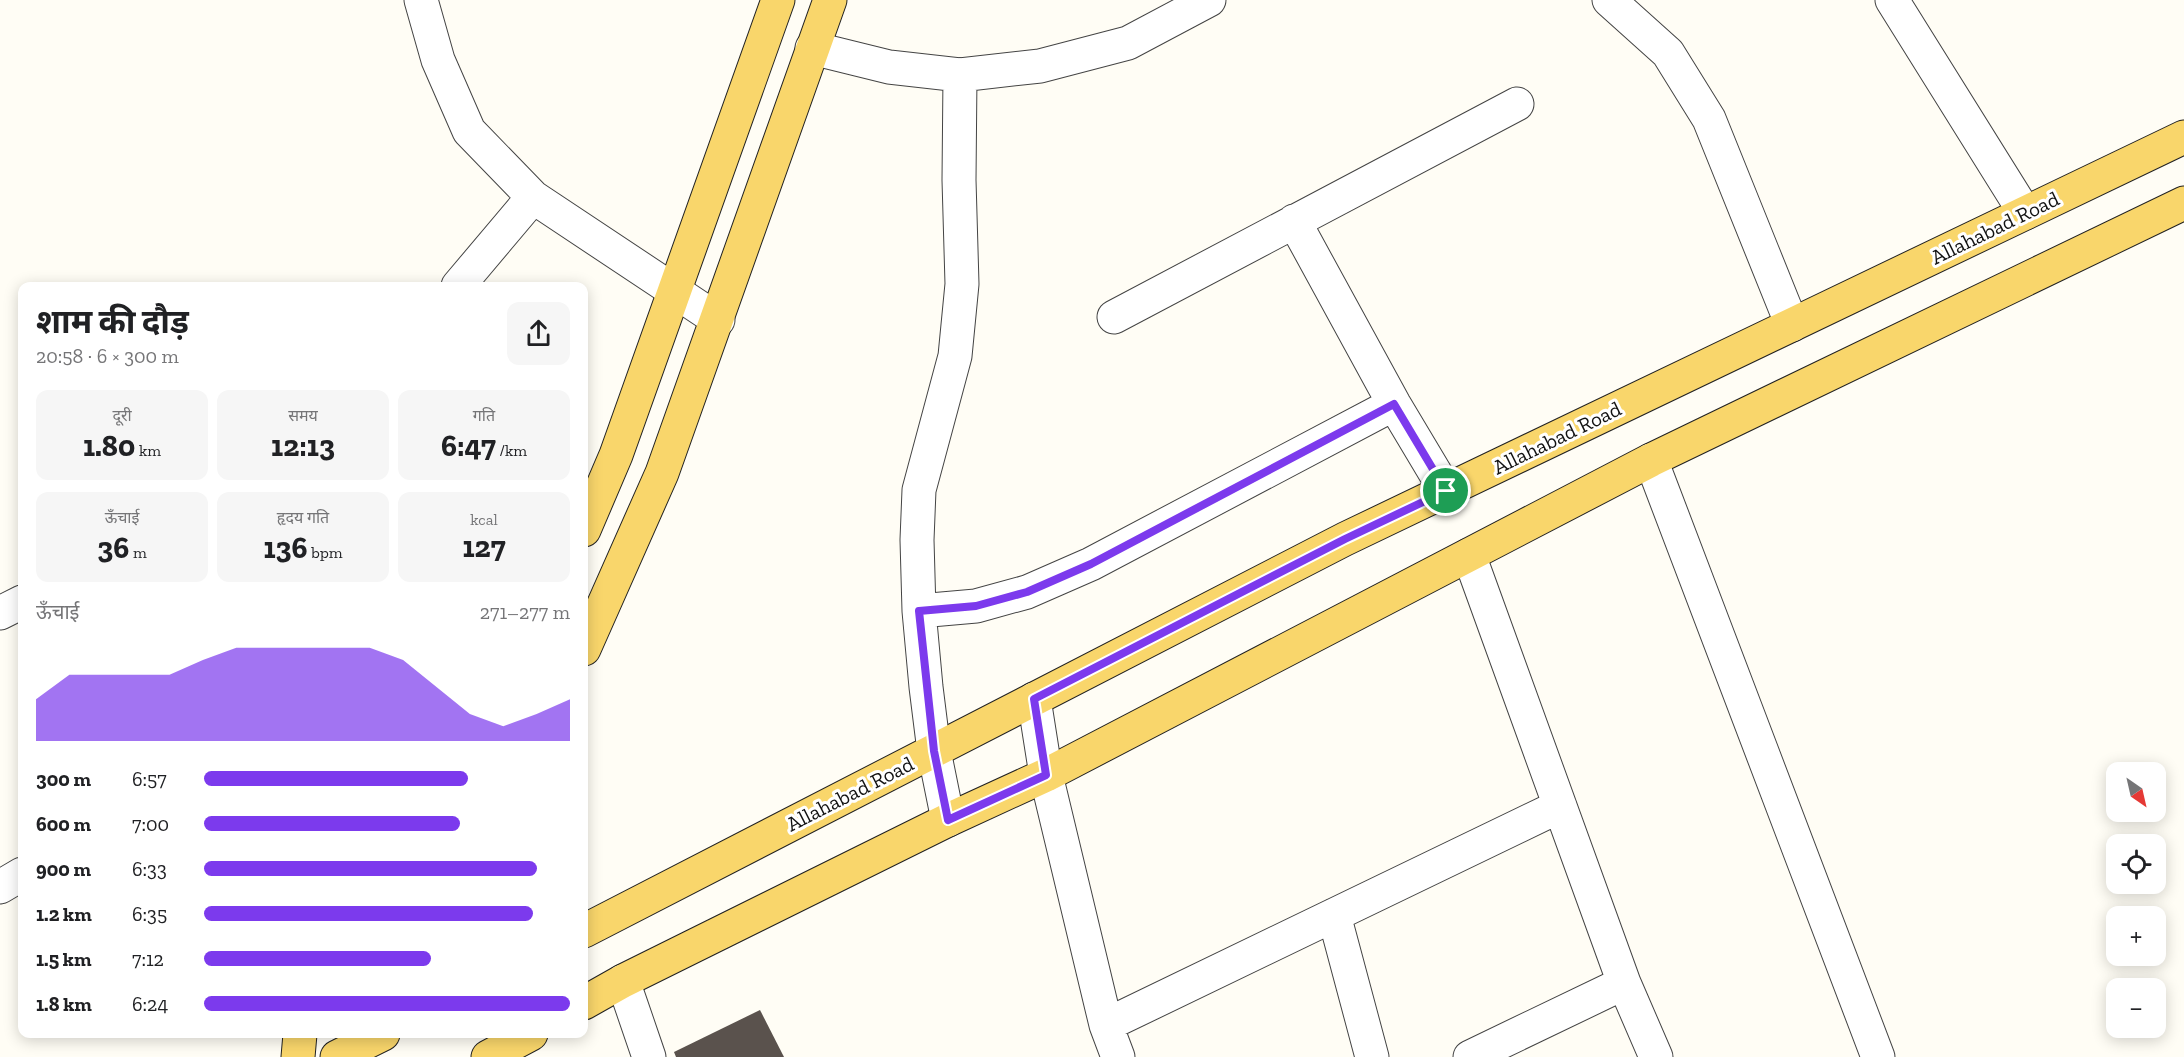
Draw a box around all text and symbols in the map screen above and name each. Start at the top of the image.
street label: Allahabad Road [1927,186,2063,269]
text: शाम की दौड़ [36,302,189,341]
button: share [507,302,570,365]
text: 20:58 · 6 × 300 m [36,344,179,368]
street label: Allahabad Road [1489,396,1625,479]
text: दूरी [112,406,132,425]
text: समय [288,406,318,425]
text: गति [473,406,495,425]
text: 1.80 [83,428,135,464]
text: 12:13 [271,428,335,464]
text: 6:47 [441,428,496,464]
text: km [135,441,161,460]
text: /km [496,441,527,460]
pin [1420,465,1471,516]
icon: arrive [1429,474,1462,507]
text: ऊँचाई [105,508,139,527]
text: हृदय गति [277,508,329,527]
text: kcal [470,510,498,529]
text: 127 [462,529,506,565]
text: 36 [97,530,129,566]
text: 136 [264,530,308,566]
text: m [129,543,147,562]
text: bpm [308,543,343,562]
text: ऊँचाई [36,600,79,624]
text: 271–277 m [480,600,570,624]
street label: Allahabad Road [782,751,918,836]
north arrow [2106,762,2166,822]
map controls [2106,762,2166,1038]
text: 300 m [36,767,91,791]
text: 6:57 [132,767,167,791]
text: 600 m [36,812,91,836]
text: 7:00 [132,812,169,836]
button: locate [2106,834,2166,894]
text: 900 m [36,857,91,881]
text: 6:33 [132,857,167,881]
text: 1.2 km [36,902,92,926]
text: 6:35 [132,902,167,926]
button: + [2106,906,2166,966]
text: 1.5 km [36,947,91,971]
text: 7:12 [132,947,164,971]
button: − [2106,978,2166,1038]
text: 1.8 km [36,992,92,1016]
text: 6:24 [132,992,168,1016]

